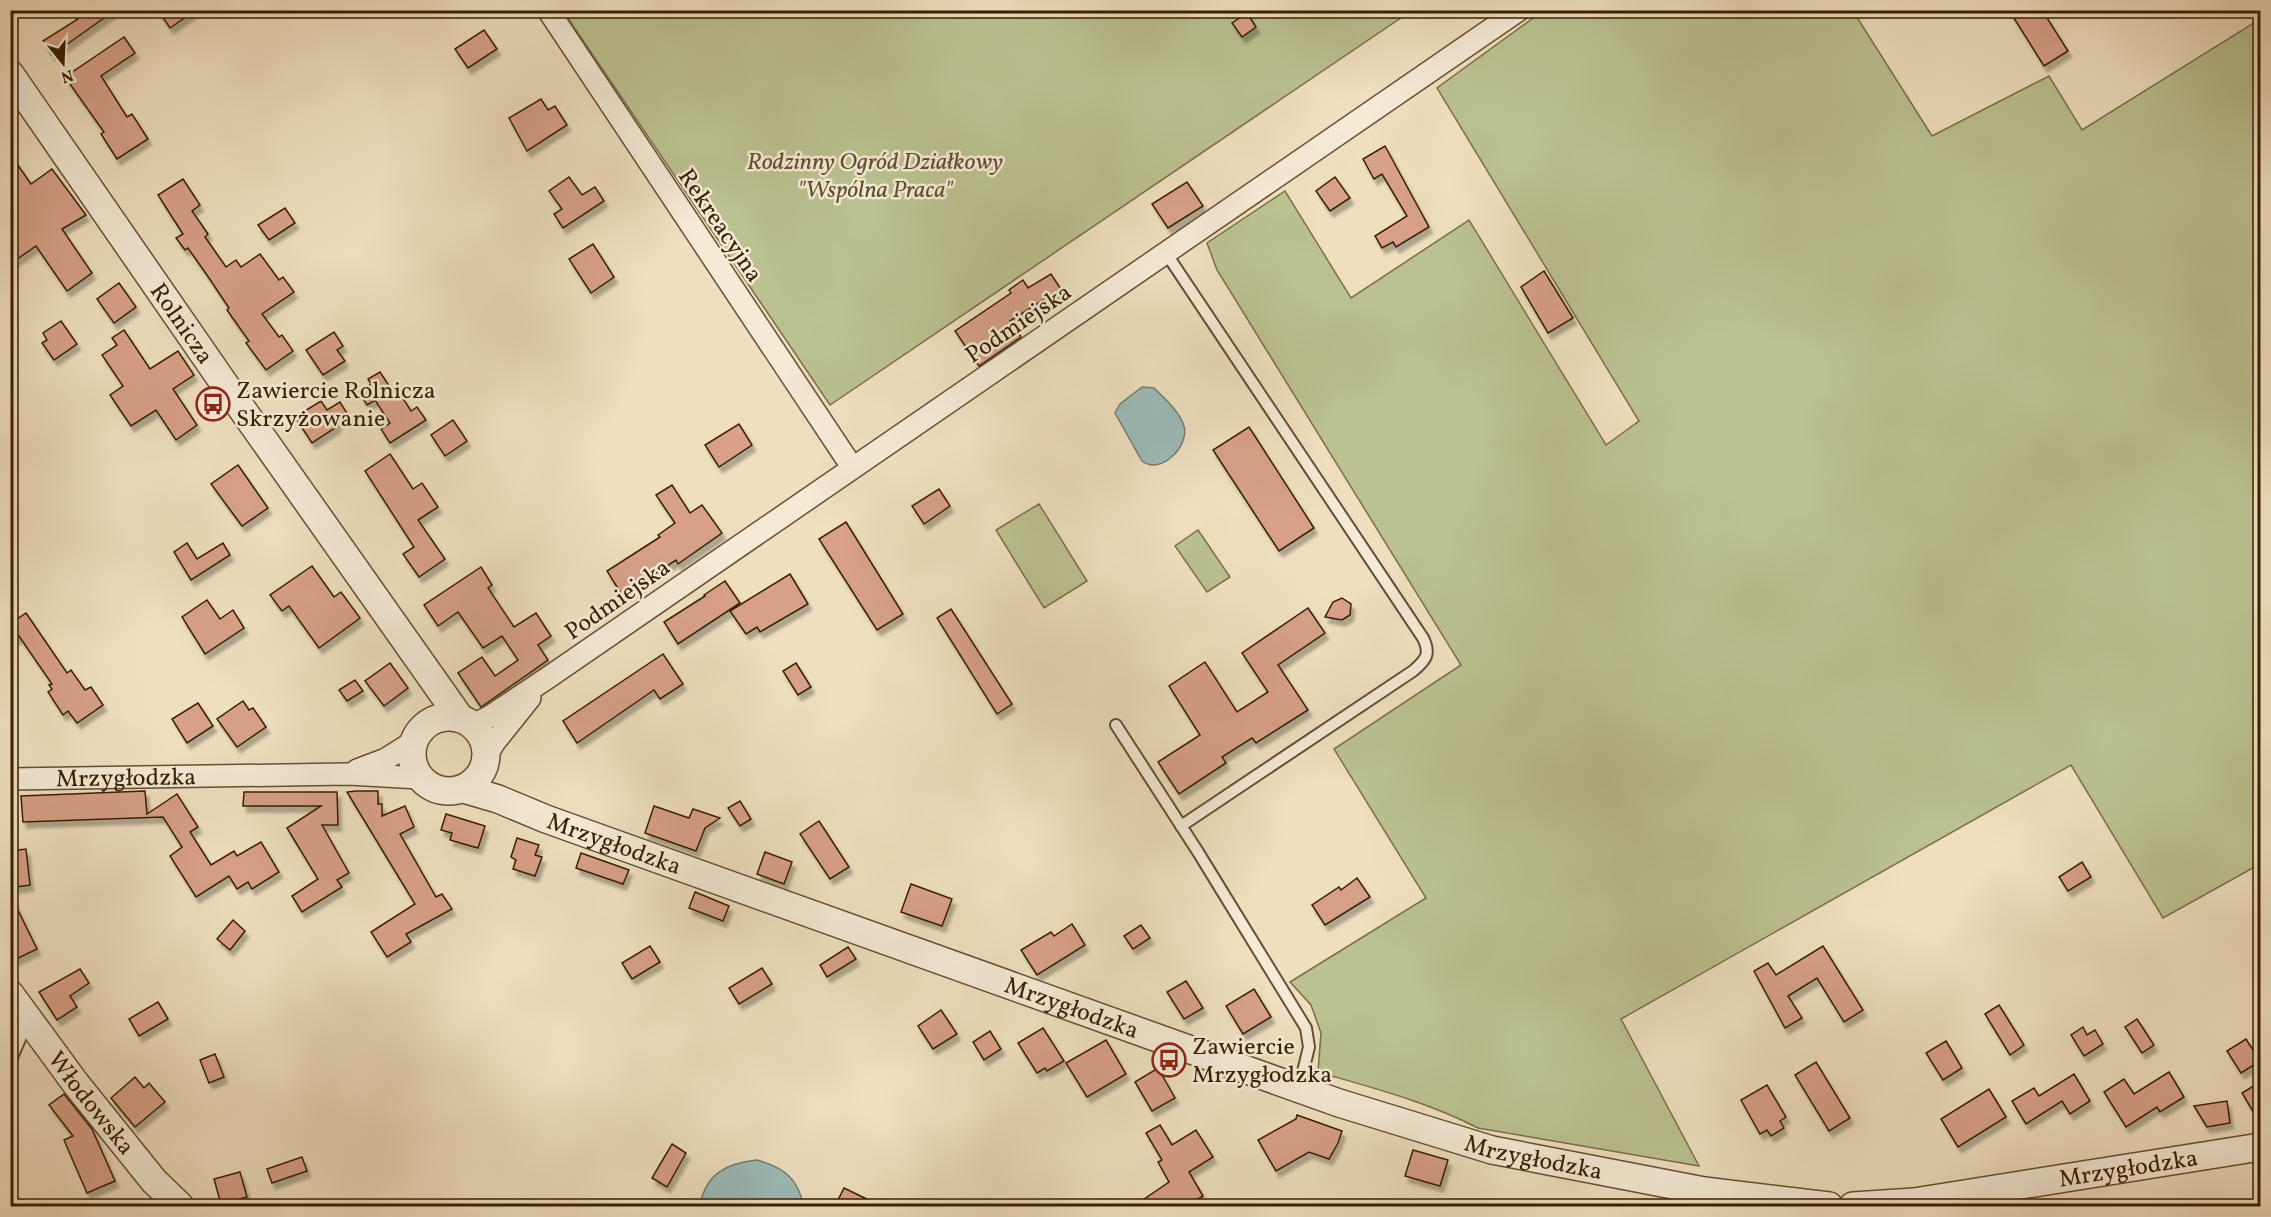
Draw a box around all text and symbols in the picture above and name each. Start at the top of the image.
north arrow [33,33,93,93]
text: N [58,63,76,88]
park label: Rodzinny Ogród Działkowy "Wspólna Praca" [747,146,1003,208]
street label: Rekreacyjna [669,162,770,290]
street label: Rolnicza [141,277,221,372]
street label: Podmiejska [959,277,1079,373]
place label: Zawiercie Rolnicza Skrzyżowanie [236,375,436,437]
bus stop icon: Zawiercie Rolnicza Skrzyżowanie [195,386,231,422]
street label: Podmiejska [559,552,678,649]
street label: Mrzygłodzka [56,761,196,797]
street label: Mrzygłodzka [542,806,685,885]
street label: Mrzygłodzka [999,970,1143,1049]
place label: Zawiercie Mrzygłodzka [1192,1031,1332,1093]
bus stop icon: Zawiercie Mrzygłodzka [1151,1042,1187,1078]
street label: Włodowska [38,1045,142,1163]
street label: Mrzygłodzka [1460,1127,1605,1190]
street label: Mrzygłodzka [2057,1142,2200,1198]

